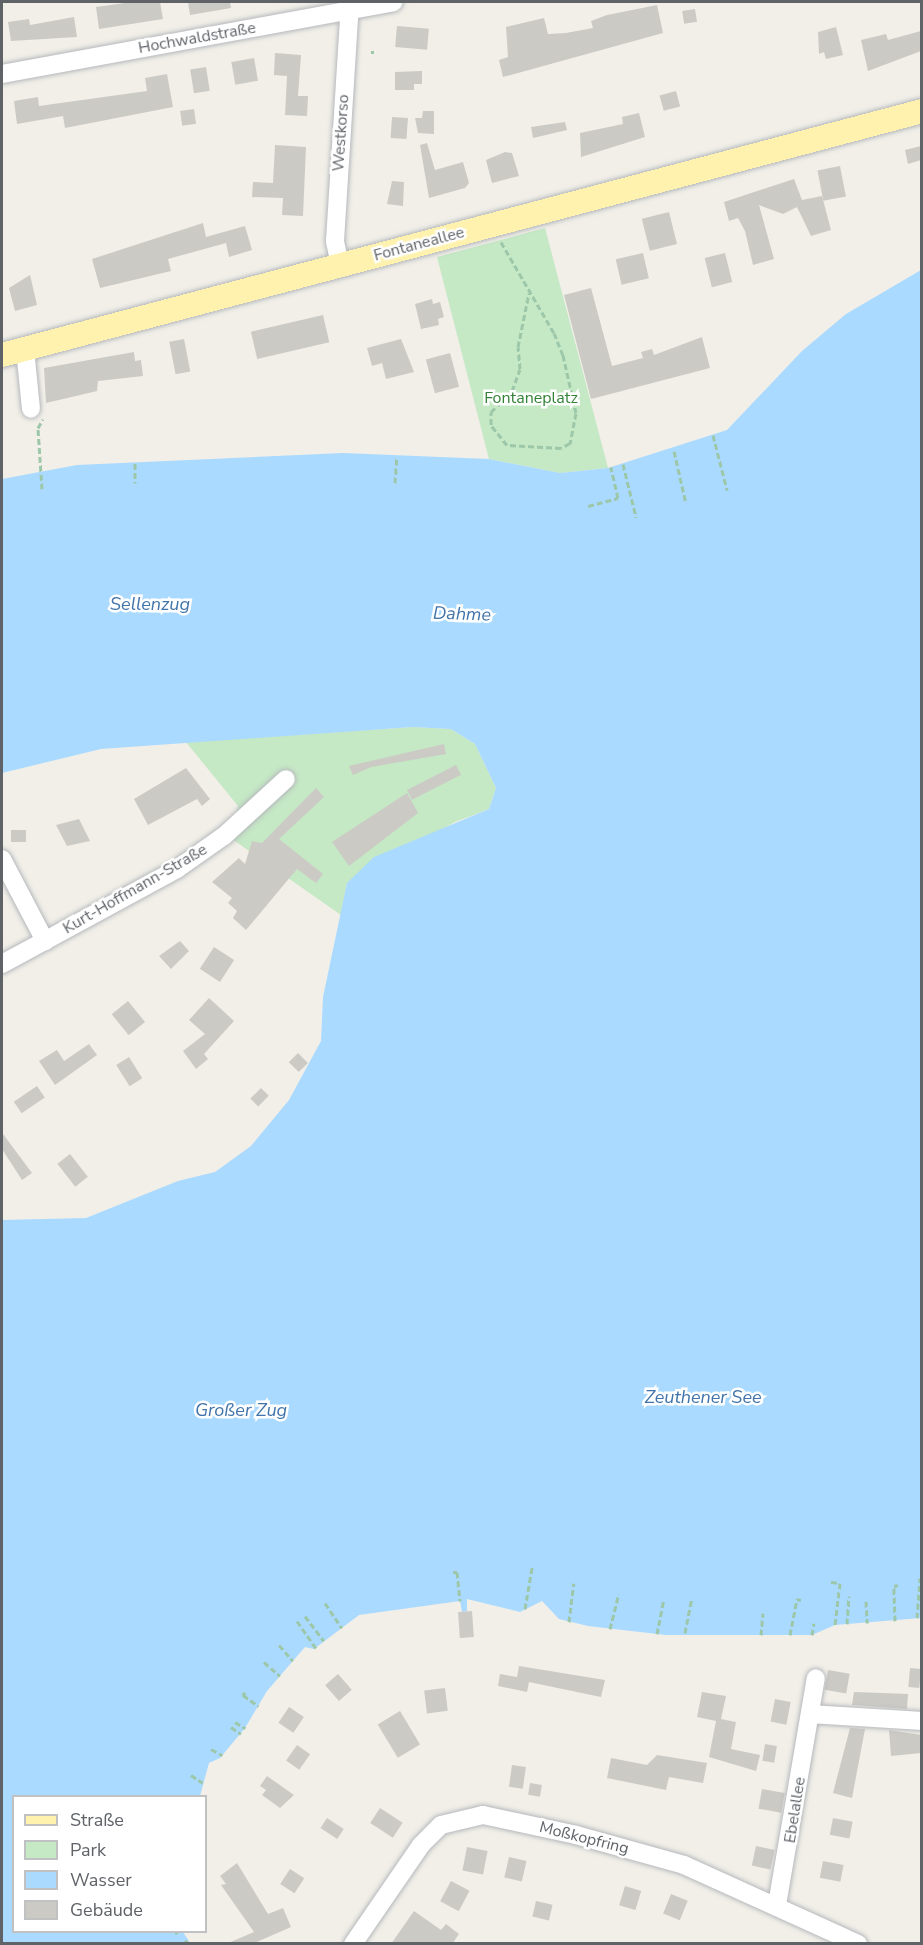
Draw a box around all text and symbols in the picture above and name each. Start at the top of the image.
street label: Hochwaldstraße [137,18,257,58]
street label: Westkorso [329,94,353,172]
street label: Fontaneallee [372,223,466,265]
park label: Fontaneplatz [484,388,578,408]
water label: Sellenzug [110,593,190,615]
water label: Dahme [433,602,491,626]
street label: Kurt-Hoffmann-Straße [59,840,211,938]
water label: Zeuthener See [644,1386,762,1408]
water label: Großer Zug [195,1399,287,1421]
street label: Ebelallee [780,1776,810,1844]
legend [12,1795,207,1933]
text: Straße [70,1808,124,1832]
street label: Moßkopfring [537,1818,631,1858]
text: Park [70,1838,106,1862]
text: Wasser [70,1868,132,1892]
text: Gebäude [70,1898,143,1922]

